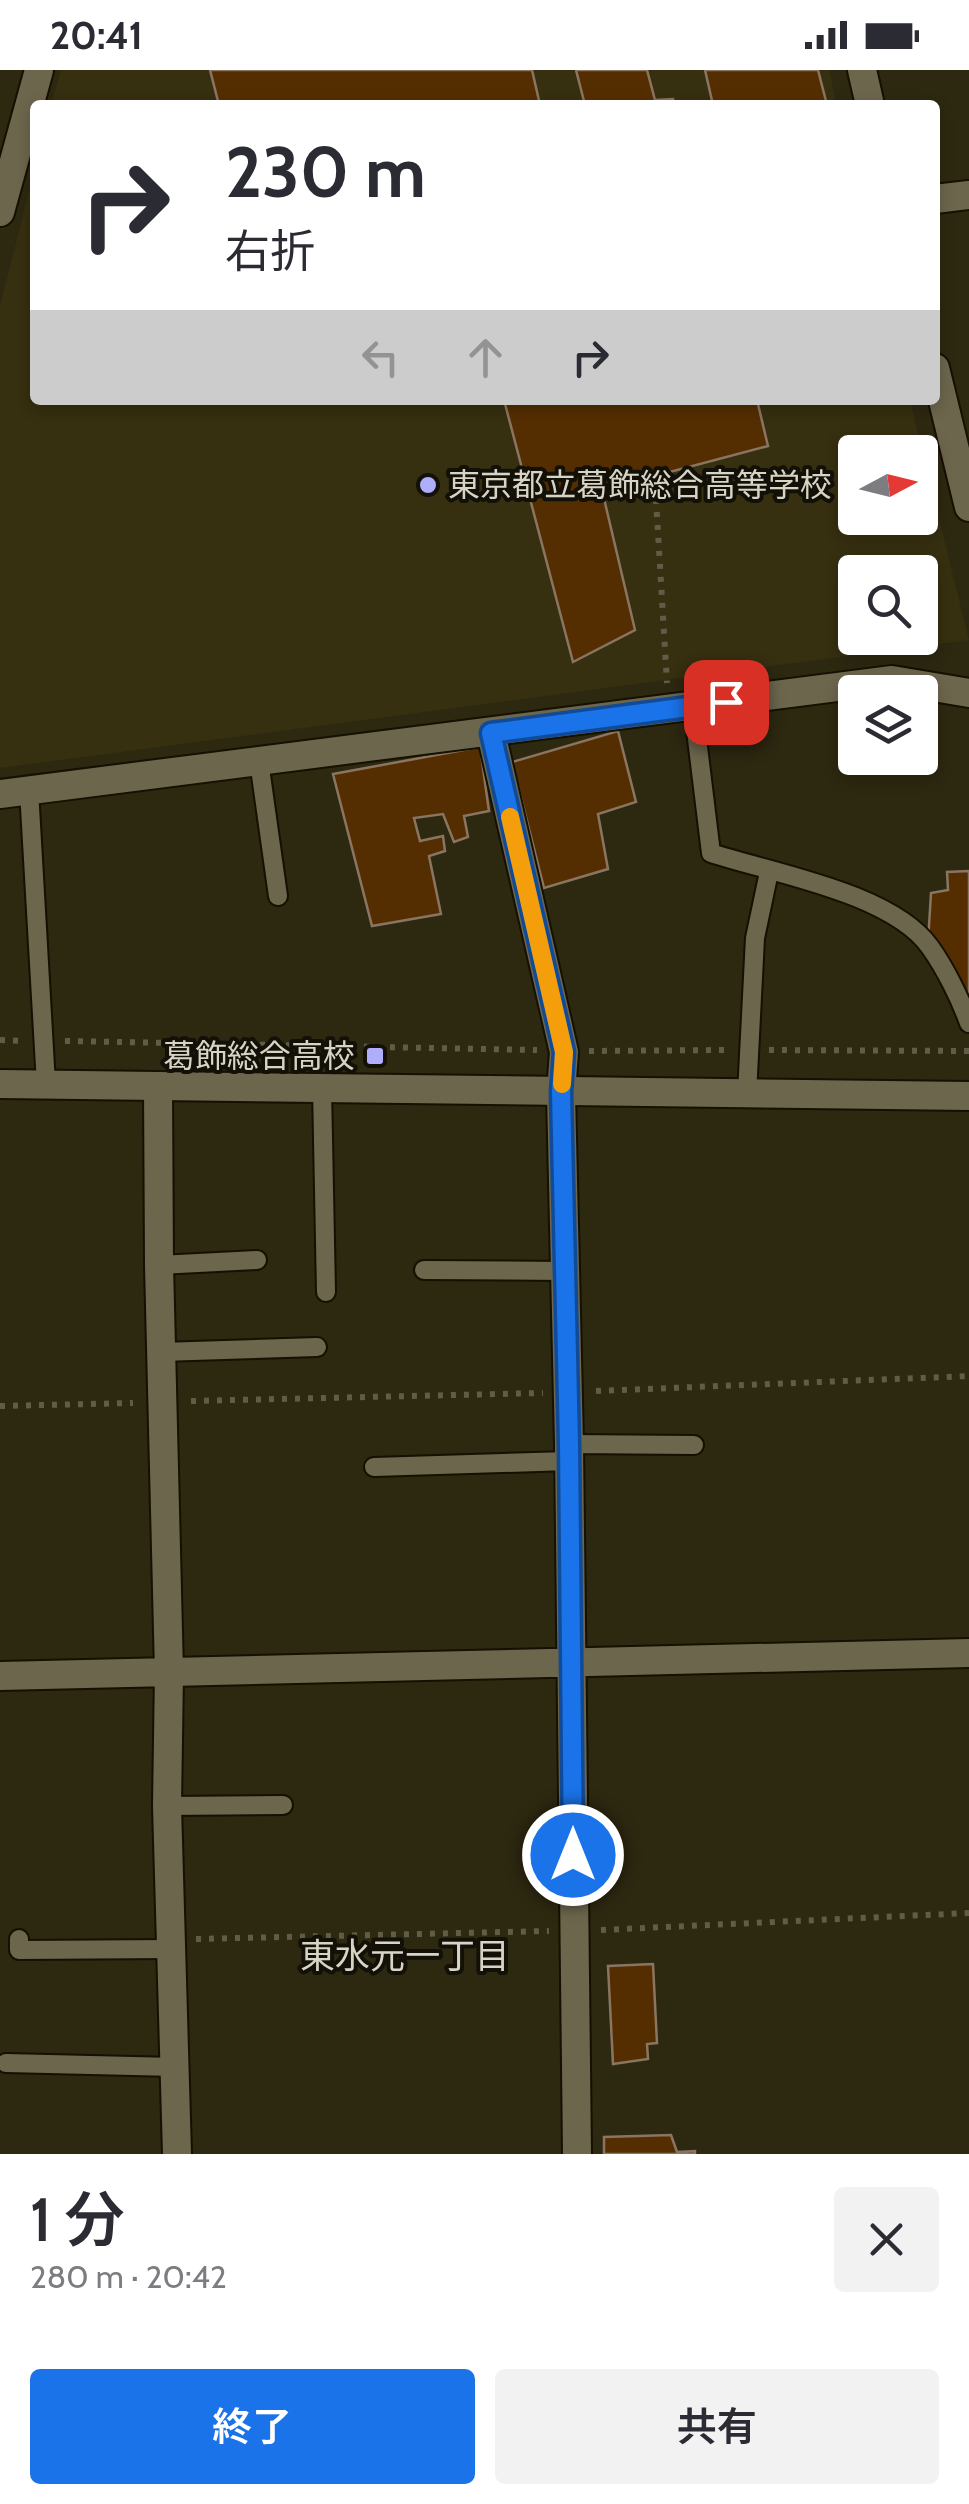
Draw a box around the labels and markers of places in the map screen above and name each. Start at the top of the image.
place label: 東京都立葛飾総合高等学校 [448,465,832,504]
marker: 東京都立葛飾総合高等学校 [417,474,439,496]
pin [684,660,769,745]
place label: 葛飾総合高校 [163,1036,355,1075]
marker: 葛飾総合高校 [364,1045,386,1067]

